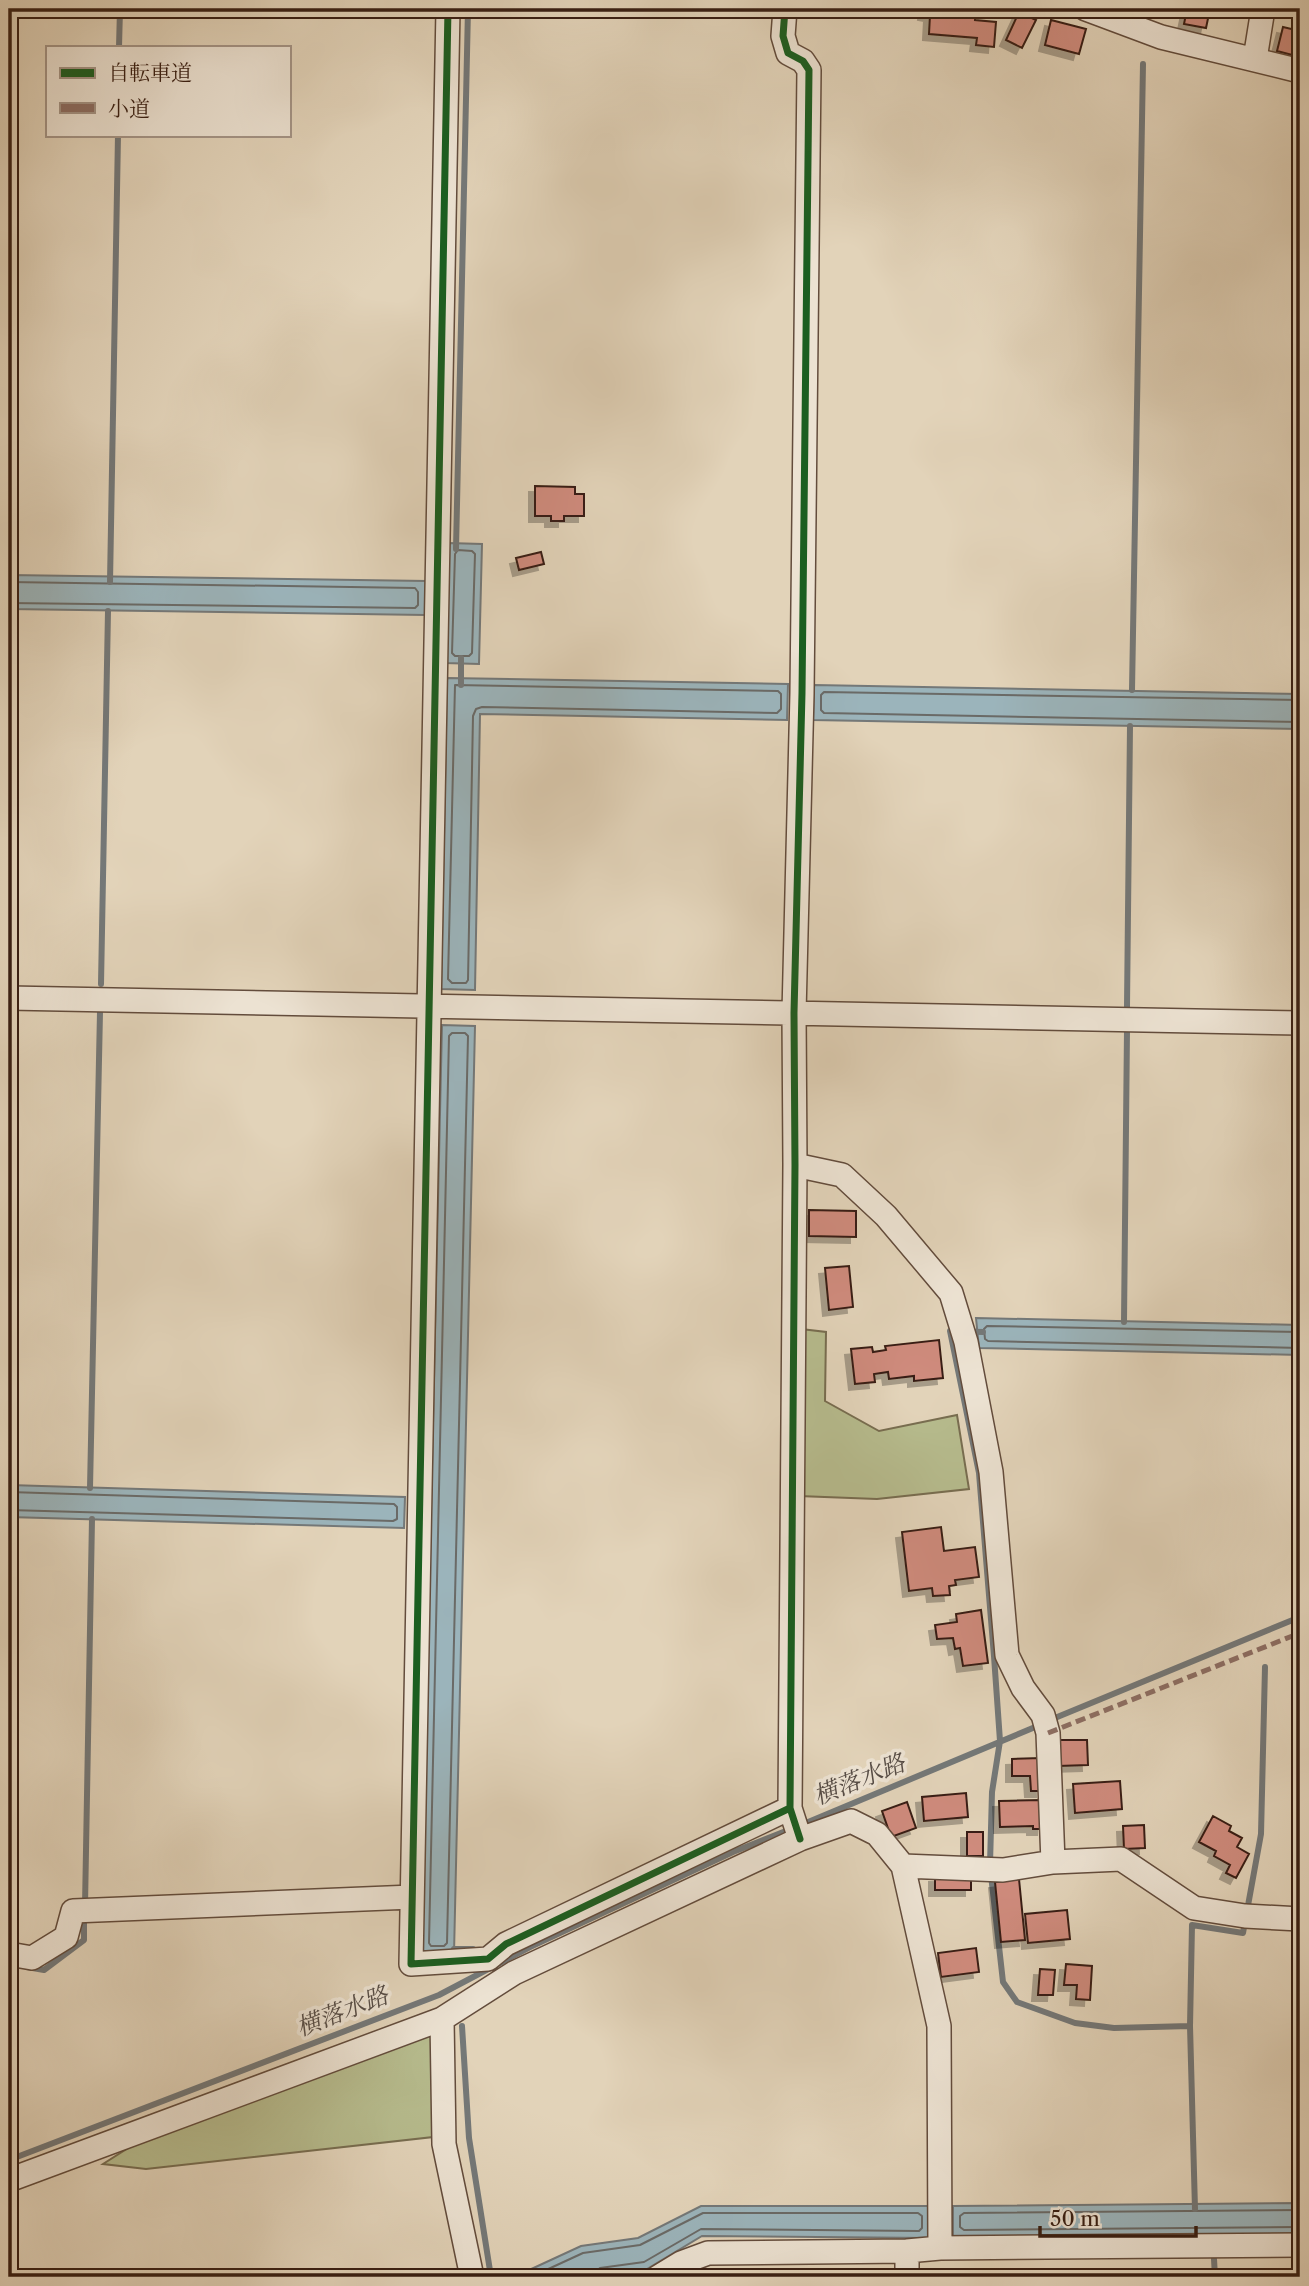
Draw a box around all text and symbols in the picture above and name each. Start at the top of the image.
legend [46,46,290,136]
text: 自転車道 [108,60,192,85]
text: 小道 [108,96,150,121]
water label: 横落水路 [809,1747,911,1810]
water label: 横落水路 [292,1980,394,2042]
scale bar [1040,2195,1195,2239]
text: 50 m [1050,2206,1100,2231]

